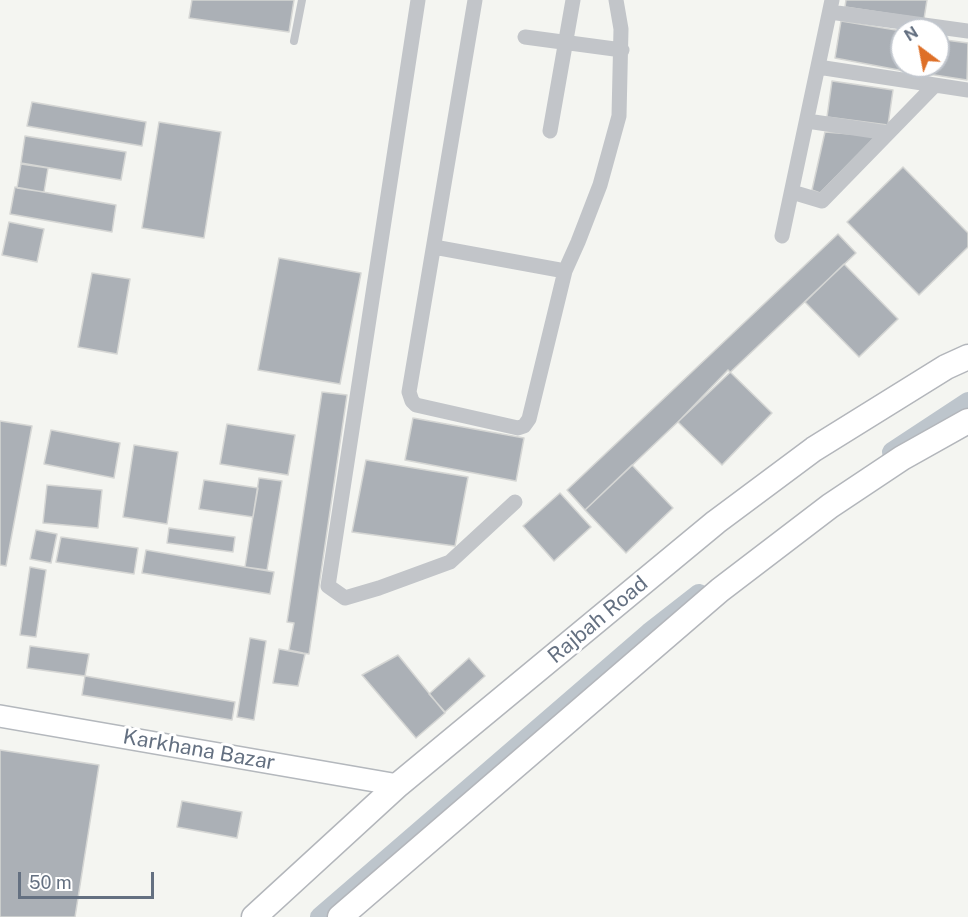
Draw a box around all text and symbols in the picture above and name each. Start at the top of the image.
north arrow [890,18,950,78]
text: N [901,23,922,45]
street label: Rajbah Road [543,571,653,669]
street label: Karkhana Bazar [121,724,277,776]
scale bar [21,860,158,898]
text: 50 m [29,872,72,893]

